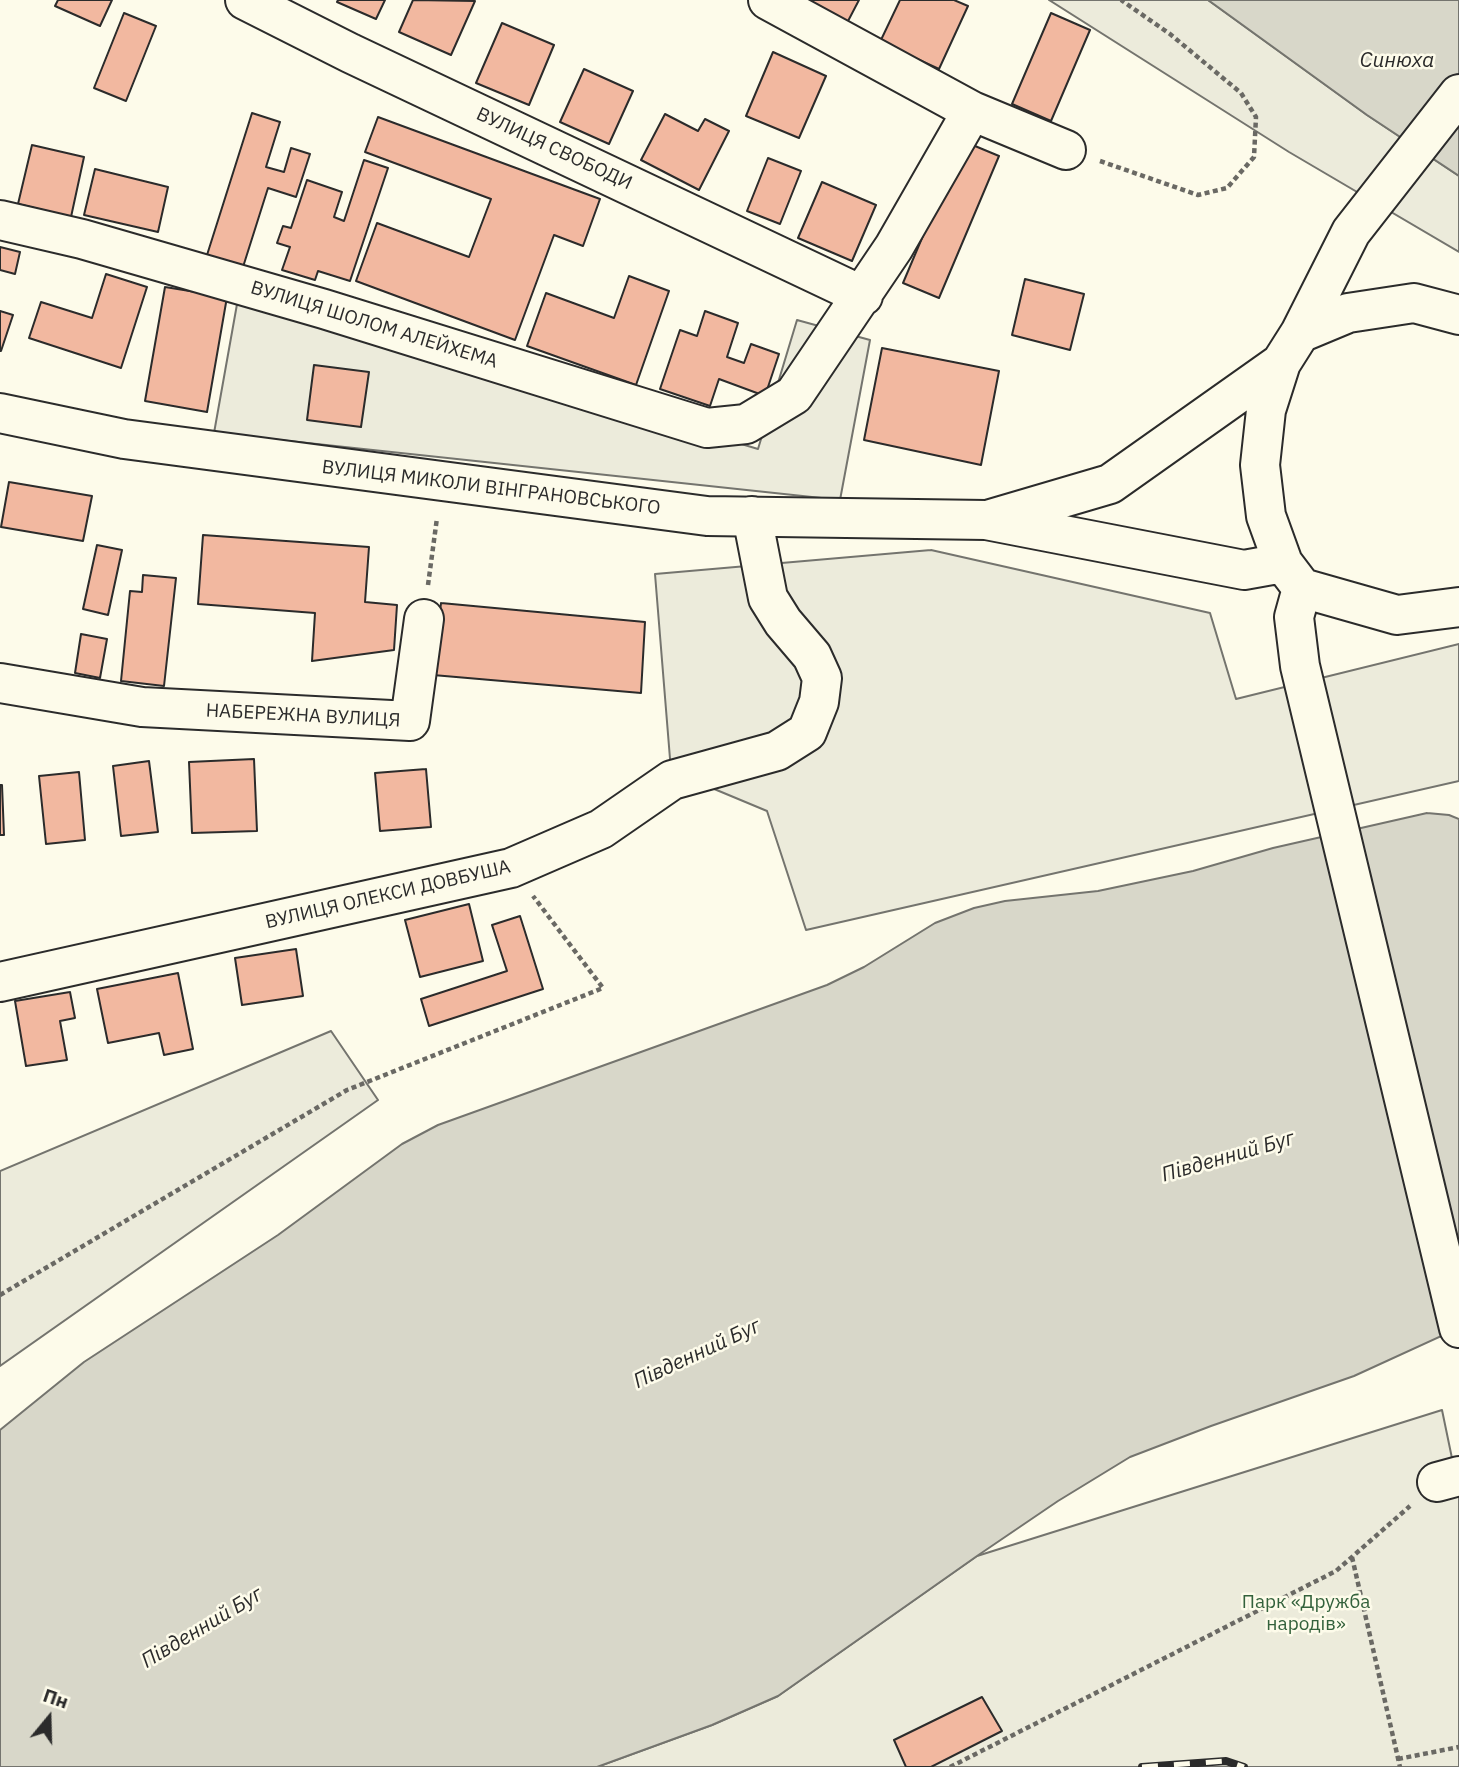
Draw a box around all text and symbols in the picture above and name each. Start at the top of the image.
water label: Синюха [1360,48,1434,74]
street label: ВУЛИЦЯ СВОБОДИ [472,103,636,195]
street label: ВУЛИЦЯ ШОЛОМ АЛЕЙХЕМА [248,277,500,373]
street label: ВУЛИЦЯ МИКОЛИ ВІНГРАНОВСЬКОГО [320,456,662,520]
street label: НАБЕРЕЖНА ВУЛИЦЯ [205,700,401,732]
street label: ВУЛИЦЯ ОЛЕКСИ ДОВБУША [263,856,513,934]
water label: Південний Буг [1159,1126,1297,1188]
water label: Південний Буг [630,1314,764,1394]
water label: Південний Буг [137,1582,267,1674]
park label: Парк «Дружба народів» [1242,1592,1370,1636]
north arrow [14,1683,84,1753]
text: Пн [40,1683,72,1714]

